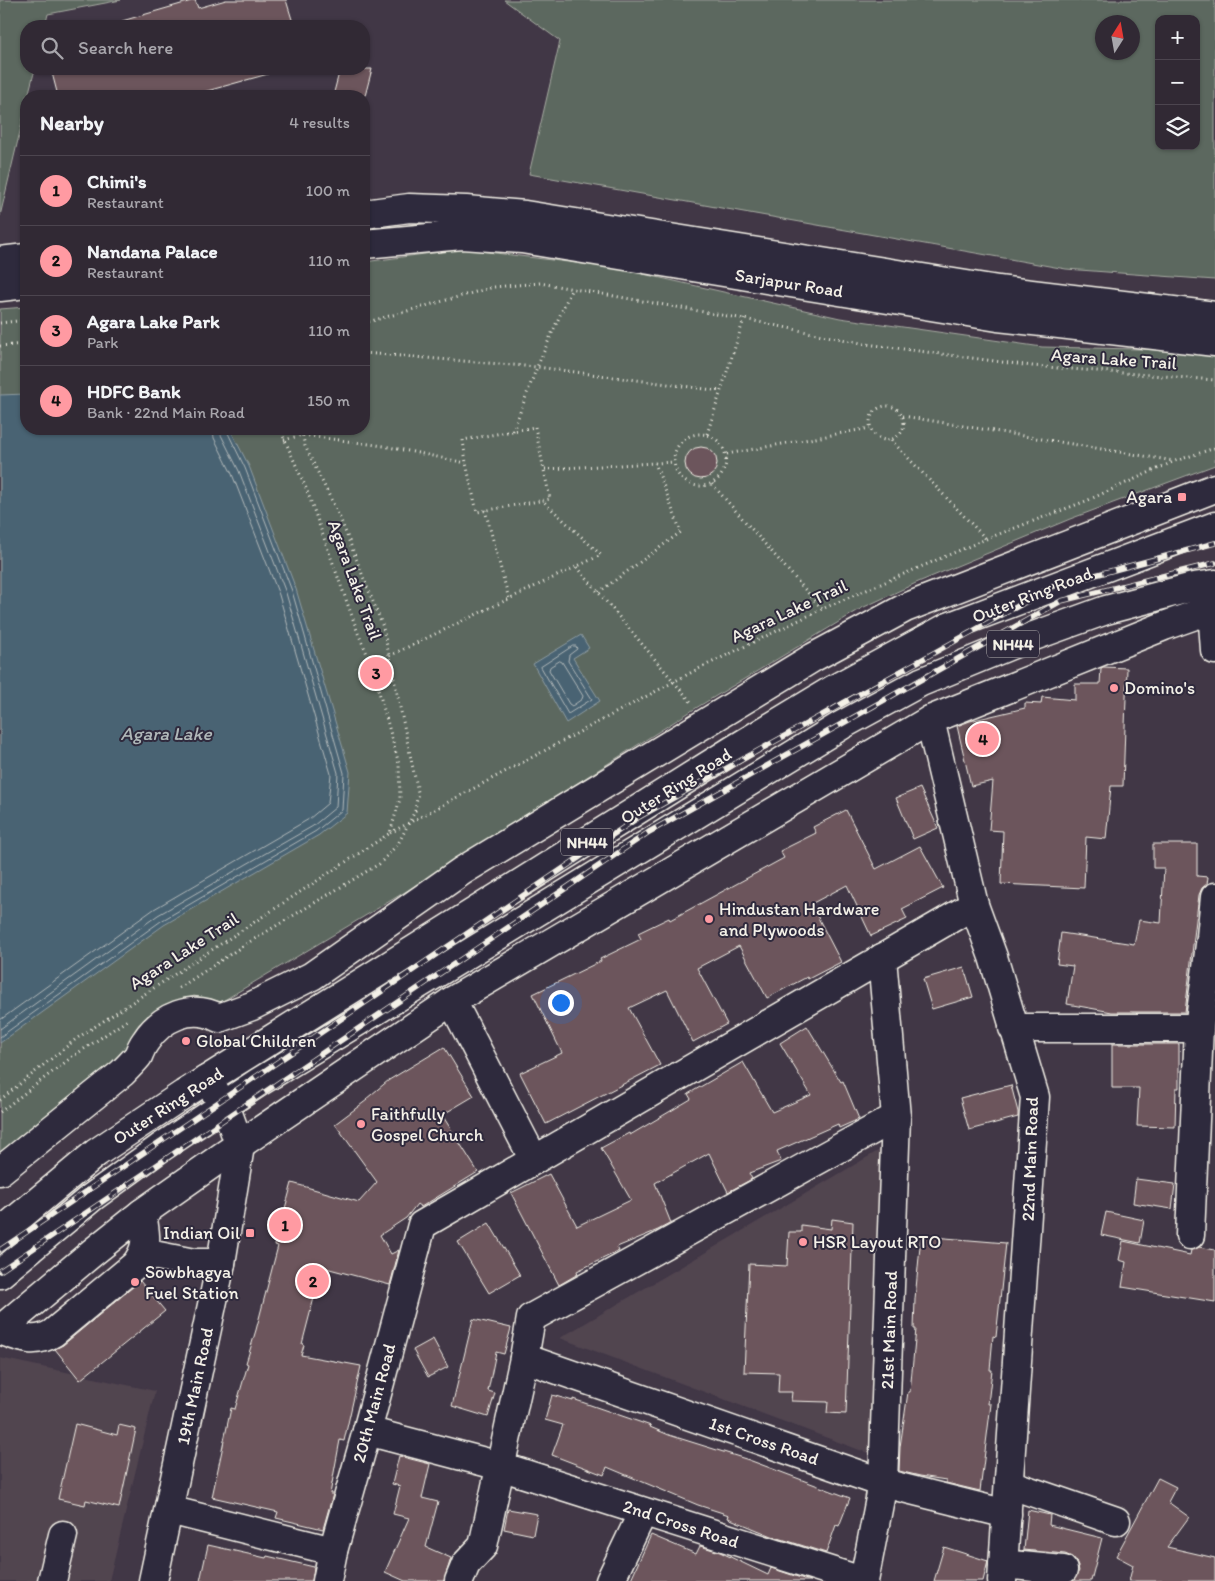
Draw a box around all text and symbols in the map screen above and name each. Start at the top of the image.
north arrow [1095,15,1140,60]
map controls [1155,15,1200,150]
button: + [1155,15,1200,60]
search box [20,20,370,75]
icon: search [38,34,66,62]
text: Search here [78,36,173,59]
button: − [1155,60,1200,105]
button: layers [1155,105,1200,150]
text: Nearby [40,110,104,135]
text: 4 results [289,113,350,132]
text: Chimi's [87,170,147,193]
text: 1 [52,181,60,200]
text: 100 m [306,181,350,200]
text: Restaurant [87,193,164,212]
text: Nandana Palace [87,240,218,263]
text: 2 [52,251,60,270]
text: 110 m [308,251,350,270]
text: Restaurant [87,263,164,282]
street label: Sarjapur Road [733,264,845,302]
text: Agara Lake Park [87,310,220,333]
text: 3 [52,321,60,340]
text: 110 m [308,321,350,340]
text: Park [87,333,118,352]
street label: Agara Lake Trail [1050,344,1178,374]
text: HDFC Bank [87,380,181,403]
text: 4 [51,391,61,410]
text: 150 m [307,391,350,410]
text: Bank · 22nd Main Road [87,403,245,422]
place label: Agara [1126,486,1172,508]
marker: Agara [1176,491,1188,503]
street label: Agara Lake Trail [323,517,387,643]
street label: Outer Ring Road [969,562,1096,628]
street label: Agara Lake Trail [727,574,851,648]
road number: NH44 [987,630,1039,658]
pin: 3 [360,654,392,692]
place label: Domino's [1124,677,1195,699]
marker: Domino's [1108,682,1120,694]
pin: 4 [967,720,999,758]
water label: Agara Lake [121,722,212,745]
street label: Outer Ring Road [616,743,736,829]
road number: NH44 [561,829,613,856]
place label: Hindustan Hardware and Plywoods [719,898,879,941]
street label: Agara Lake Trail [125,907,243,995]
marker: Hindustan Hardware and Plywoods [703,913,715,925]
your location [548,990,574,1016]
place label: Global Children [196,1030,317,1052]
marker: Global Children [180,1035,192,1047]
street label: Outer Ring Road [109,1062,228,1150]
street label: 22nd Main Road [1017,1096,1043,1222]
place label: Faithfully Gospel Church [371,1103,484,1146]
marker: Faithfully Gospel Church [355,1118,367,1130]
pin: 1 [269,1206,301,1244]
place label: Indian Oil [163,1222,240,1244]
marker: Indian Oil [244,1227,256,1239]
place label: HSR Layout RTO [813,1231,941,1253]
marker: HSR Layout RTO [797,1236,809,1248]
place label: Sowbhagya Fuel Station [145,1261,239,1304]
pin: 2 [297,1262,329,1300]
street label: 21st Main Road [876,1270,902,1390]
marker: Sowbhagya Fuel Station [129,1276,141,1288]
street label: 19th Main Road [172,1325,218,1447]
street label: 20th Main Road [348,1341,401,1465]
street label: 1st Cross Road [706,1412,822,1470]
street label: 2nd Cross Road [620,1495,742,1553]

